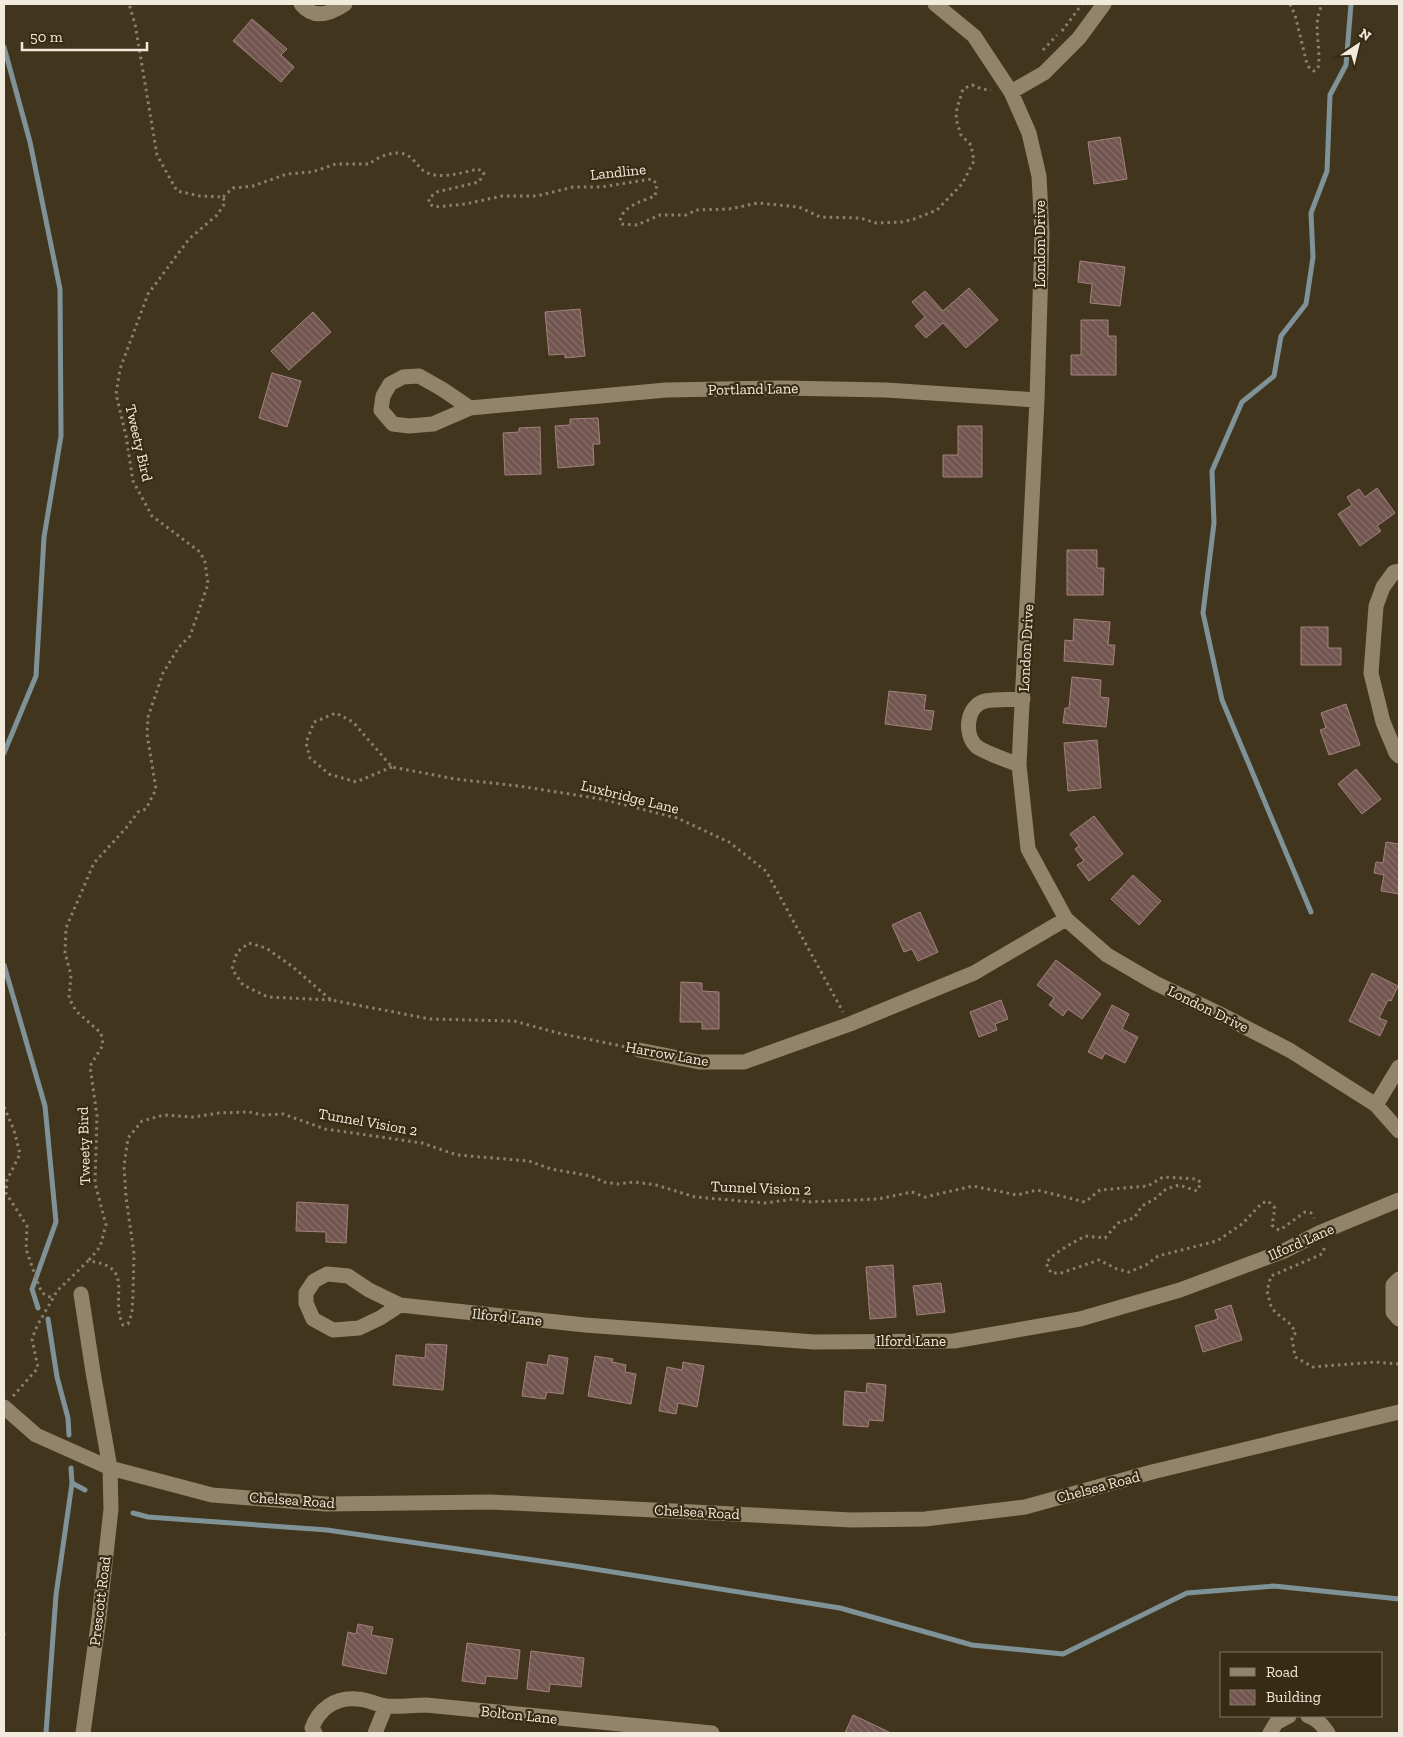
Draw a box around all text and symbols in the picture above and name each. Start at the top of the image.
scale bar [22,20,148,52]
north arrow [1333,20,1383,70]
text: N [1356,25,1375,45]
text: 50 m [30,28,63,46]
street label: Landline [589,160,647,184]
street label: London Drive [1031,200,1049,288]
street label: Portland Lane [708,379,798,399]
street label: Tweety Bird [121,403,157,484]
street label: London Drive [1015,604,1037,692]
street label: Luxbridge Lane [579,776,681,818]
street label: London Drive [1165,982,1251,1036]
street label: Harrow Lane [624,1038,710,1070]
street label: Tunnel Vision 2 [317,1104,419,1140]
street label: Tweety Bird [74,1106,94,1186]
street label: Tunnel Vision 2 [710,1177,812,1199]
street label: Ilford Lane [1265,1220,1337,1264]
street label: Ilford Lane [471,1304,543,1330]
street label: Ilford Lane [876,1332,946,1350]
street label: Chelsea Road [1054,1467,1142,1507]
street label: Chelsea Road [249,1488,336,1512]
street label: Chelsea Road [654,1501,741,1523]
street label: Prescott Road [86,1555,115,1647]
legend [1220,1652,1383,1717]
text: Road [1266,1663,1299,1681]
text: Building [1266,1688,1321,1706]
street label: Bolton Lane [480,1702,558,1728]

